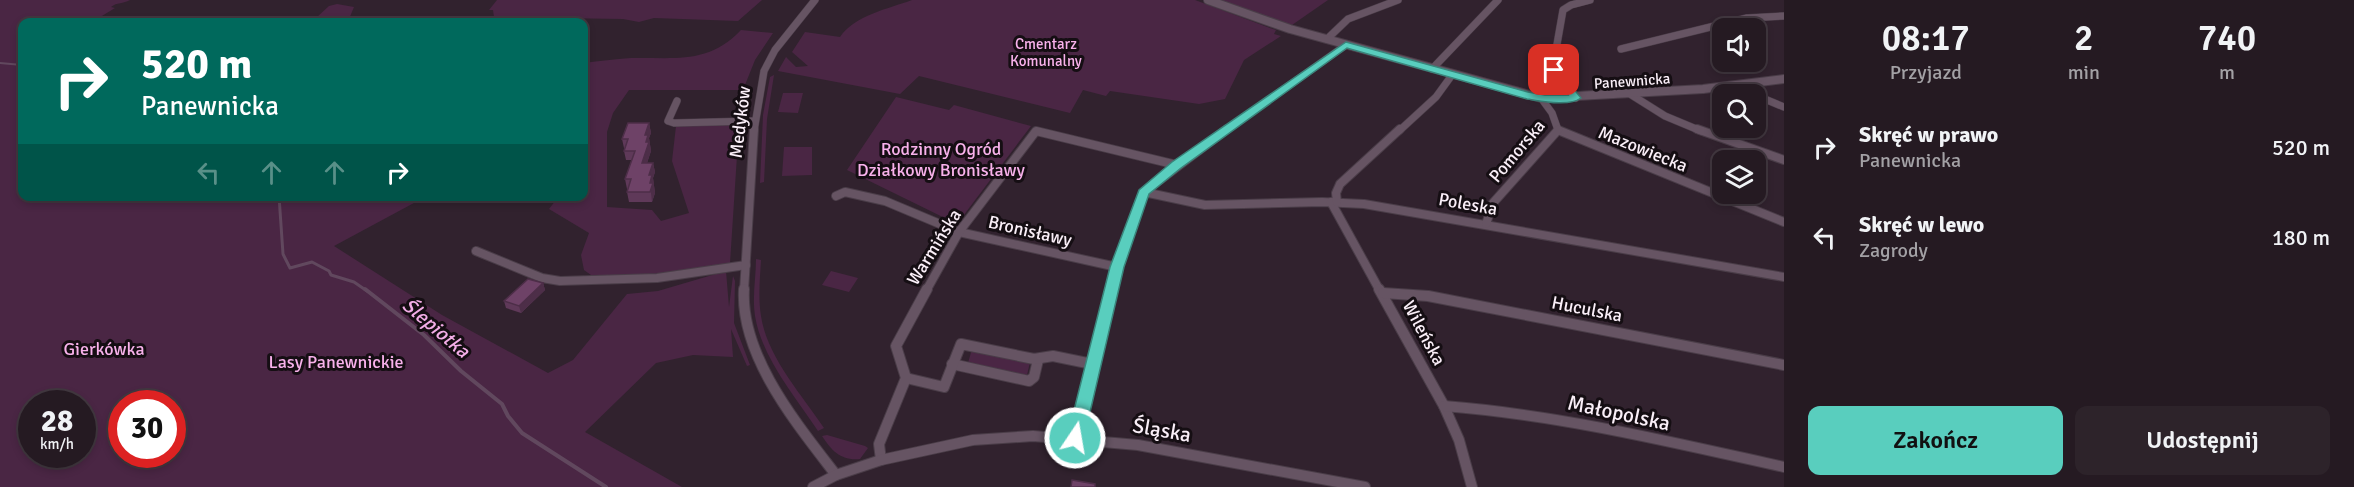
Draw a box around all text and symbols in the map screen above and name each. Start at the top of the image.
text: 08:17 [1882,16,1970,61]
text: 2 [2074,16,2094,61]
text: 740 [2198,16,2256,61]
map controls [1712,18,1766,204]
button: sound [1712,18,1766,72]
park label: Cmentarz Komunalny [1010,35,1082,70]
text: 520 m [141,39,252,90]
icon: right [42,42,120,120]
pin [1528,44,1579,95]
icon: arrive [1537,53,1570,86]
text: Przyjazd [1890,60,1962,85]
text: min [2068,60,2100,85]
text: m [2219,60,2235,85]
street label: Panewnicka [1593,69,1671,93]
button: search [1712,84,1766,138]
street label: Medyków [725,85,755,159]
text: Panewnicka [141,90,279,123]
street label: Pomorska [1484,115,1550,187]
street label: Mazowiecka [1595,121,1691,177]
text: Skręć w prawo [1859,121,1998,148]
icon: right [1808,131,1841,164]
text: 520 m [2272,134,2330,161]
park label: Rodzinny Ogród Działkowy Bronisławy [857,138,1026,181]
text: Panewnicka [1859,148,1961,173]
button: layers [1712,150,1766,204]
icon: left [192,156,225,189]
icon: ahead [255,156,288,189]
icon: ahead [318,156,351,189]
icon: right [381,156,414,189]
street label: Poleska [1437,188,1499,220]
street label: Warmińska [902,205,966,289]
street label: Bronisławy [986,211,1075,251]
text: Skręć w lewo [1859,211,1984,238]
icon: left [1808,221,1841,254]
text: 180 m [2272,224,2330,251]
text: Zagrody [1859,238,1928,263]
street label: Huculska [1550,291,1624,327]
water label: Ślepiotka [397,293,475,364]
street label: Wileńska [1398,297,1450,369]
park label: Gierkówka [63,338,145,360]
park label: Lasy Panewnickie [268,351,404,373]
street label: Małopolska [1565,389,1673,437]
speed limit sign: 30 [108,390,186,468]
text: 28 [41,403,73,440]
position arrow [1043,406,1107,470]
button: Zakończ [1808,406,2063,475]
button: Udostępnij [2075,406,2330,475]
street label: Śląska [1131,412,1193,448]
text: km/h [40,435,74,453]

